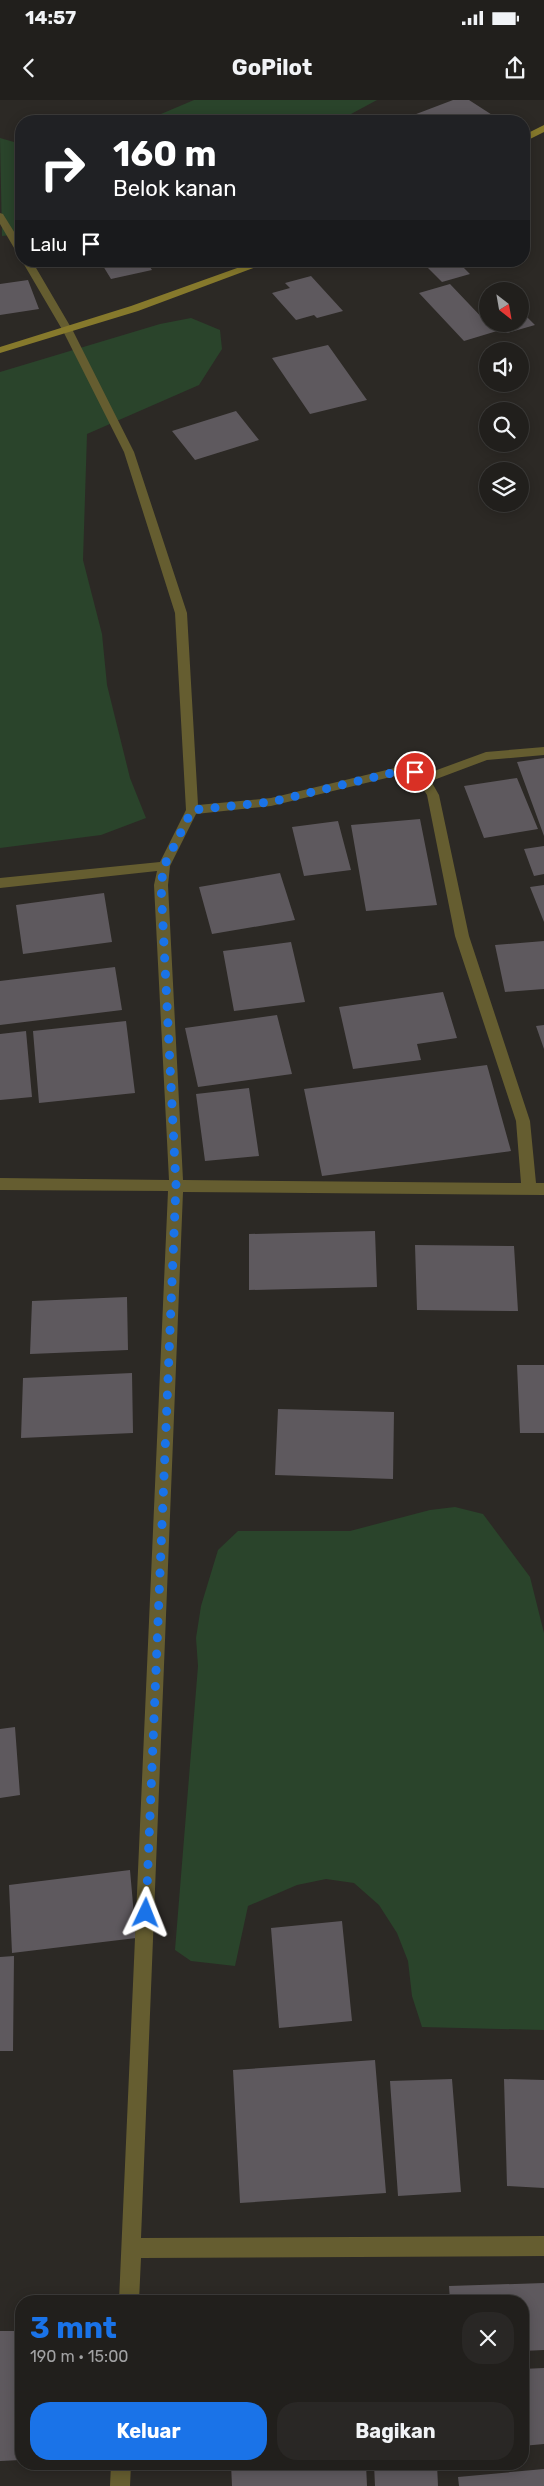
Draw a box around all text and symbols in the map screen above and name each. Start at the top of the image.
text: 14:57 [25,6,76,29]
icon: back [15,54,43,82]
text: GoPilot [232,54,312,81]
icon: share [501,54,529,82]
text: 160 m [113,133,217,175]
icon: right [30,135,95,200]
text: Belok kanan [113,175,237,202]
icon: arrive [77,230,105,258]
text: Lalu [30,233,67,256]
north arrow [479,282,529,332]
map controls [479,282,529,512]
button: sound [479,342,529,392]
button: search [479,402,529,452]
button: layers [479,462,529,512]
pin [394,751,436,793]
icon: arrive [401,758,429,786]
position arrow [119,1886,171,1938]
text: 3 mnt [30,2310,117,2346]
button: close [462,2312,514,2364]
text: 190 m · 15:00 [30,2347,129,2366]
button: Keluar [30,2402,267,2460]
button: Bagikan [277,2402,514,2460]

